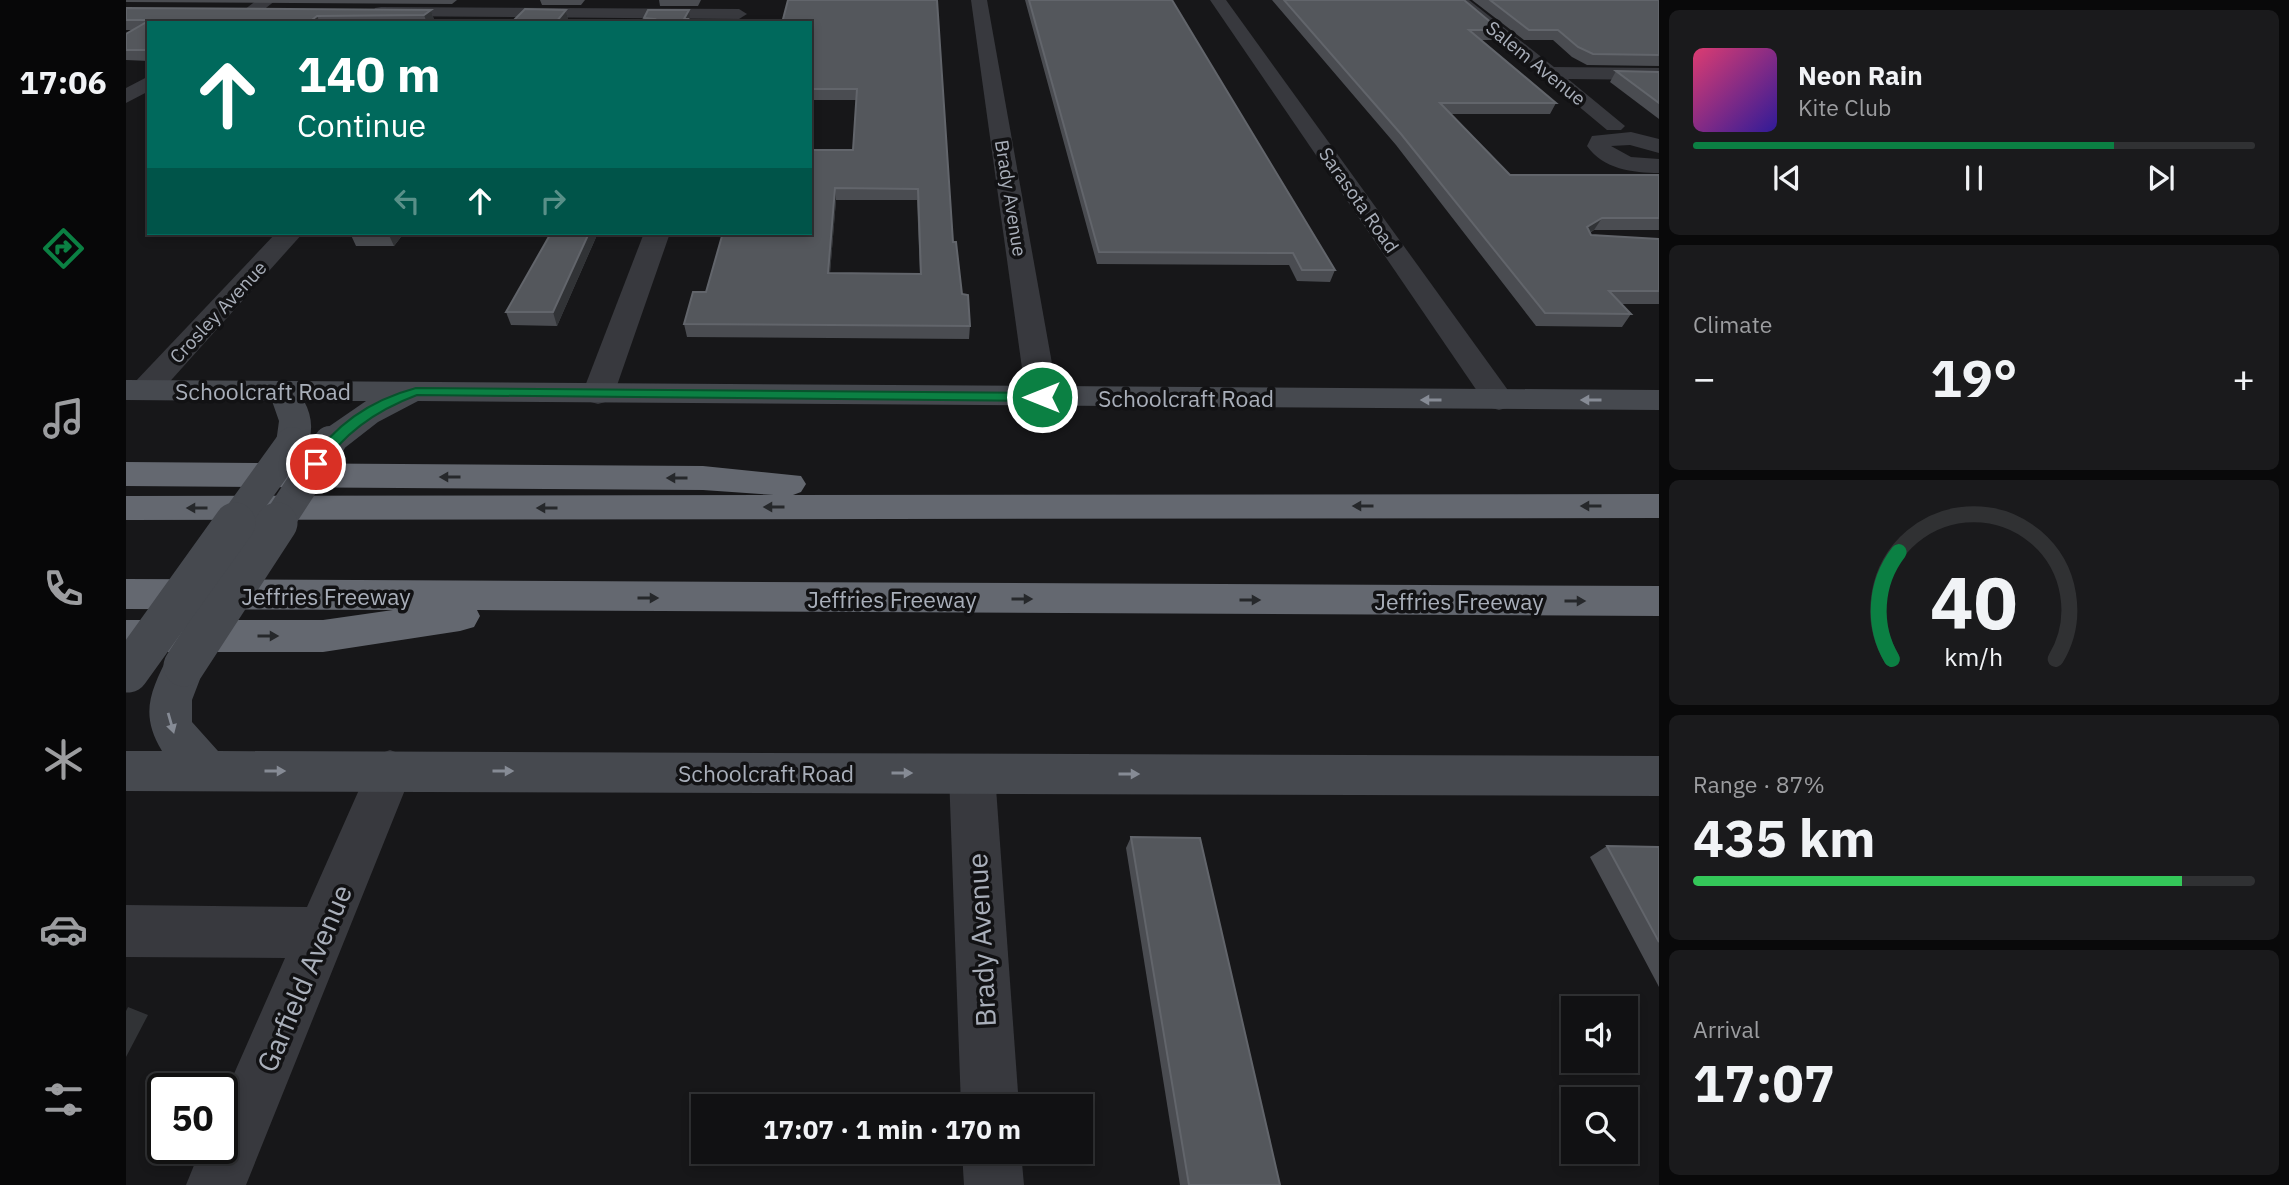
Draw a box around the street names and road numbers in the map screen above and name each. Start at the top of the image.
street label: Salem Avenue [1481,16,1591,110]
street label: Brady Avenue [990,138,1032,258]
street label: Sarasota Road [1314,143,1404,257]
street label: Crosley Avenue [164,256,272,368]
street label: Schoolcraft Road [175,376,351,406]
street label: Schoolcraft Road [1098,383,1274,413]
street label: Jeffries Freeway [241,581,411,611]
street label: Jeffries Freeway [807,584,977,614]
street label: Jeffries Freeway [1374,586,1544,616]
street label: Schoolcraft Road [678,758,854,788]
street label: Brady Avenue [958,852,1004,1028]
street label: Garfield Avenue [248,879,360,1077]

